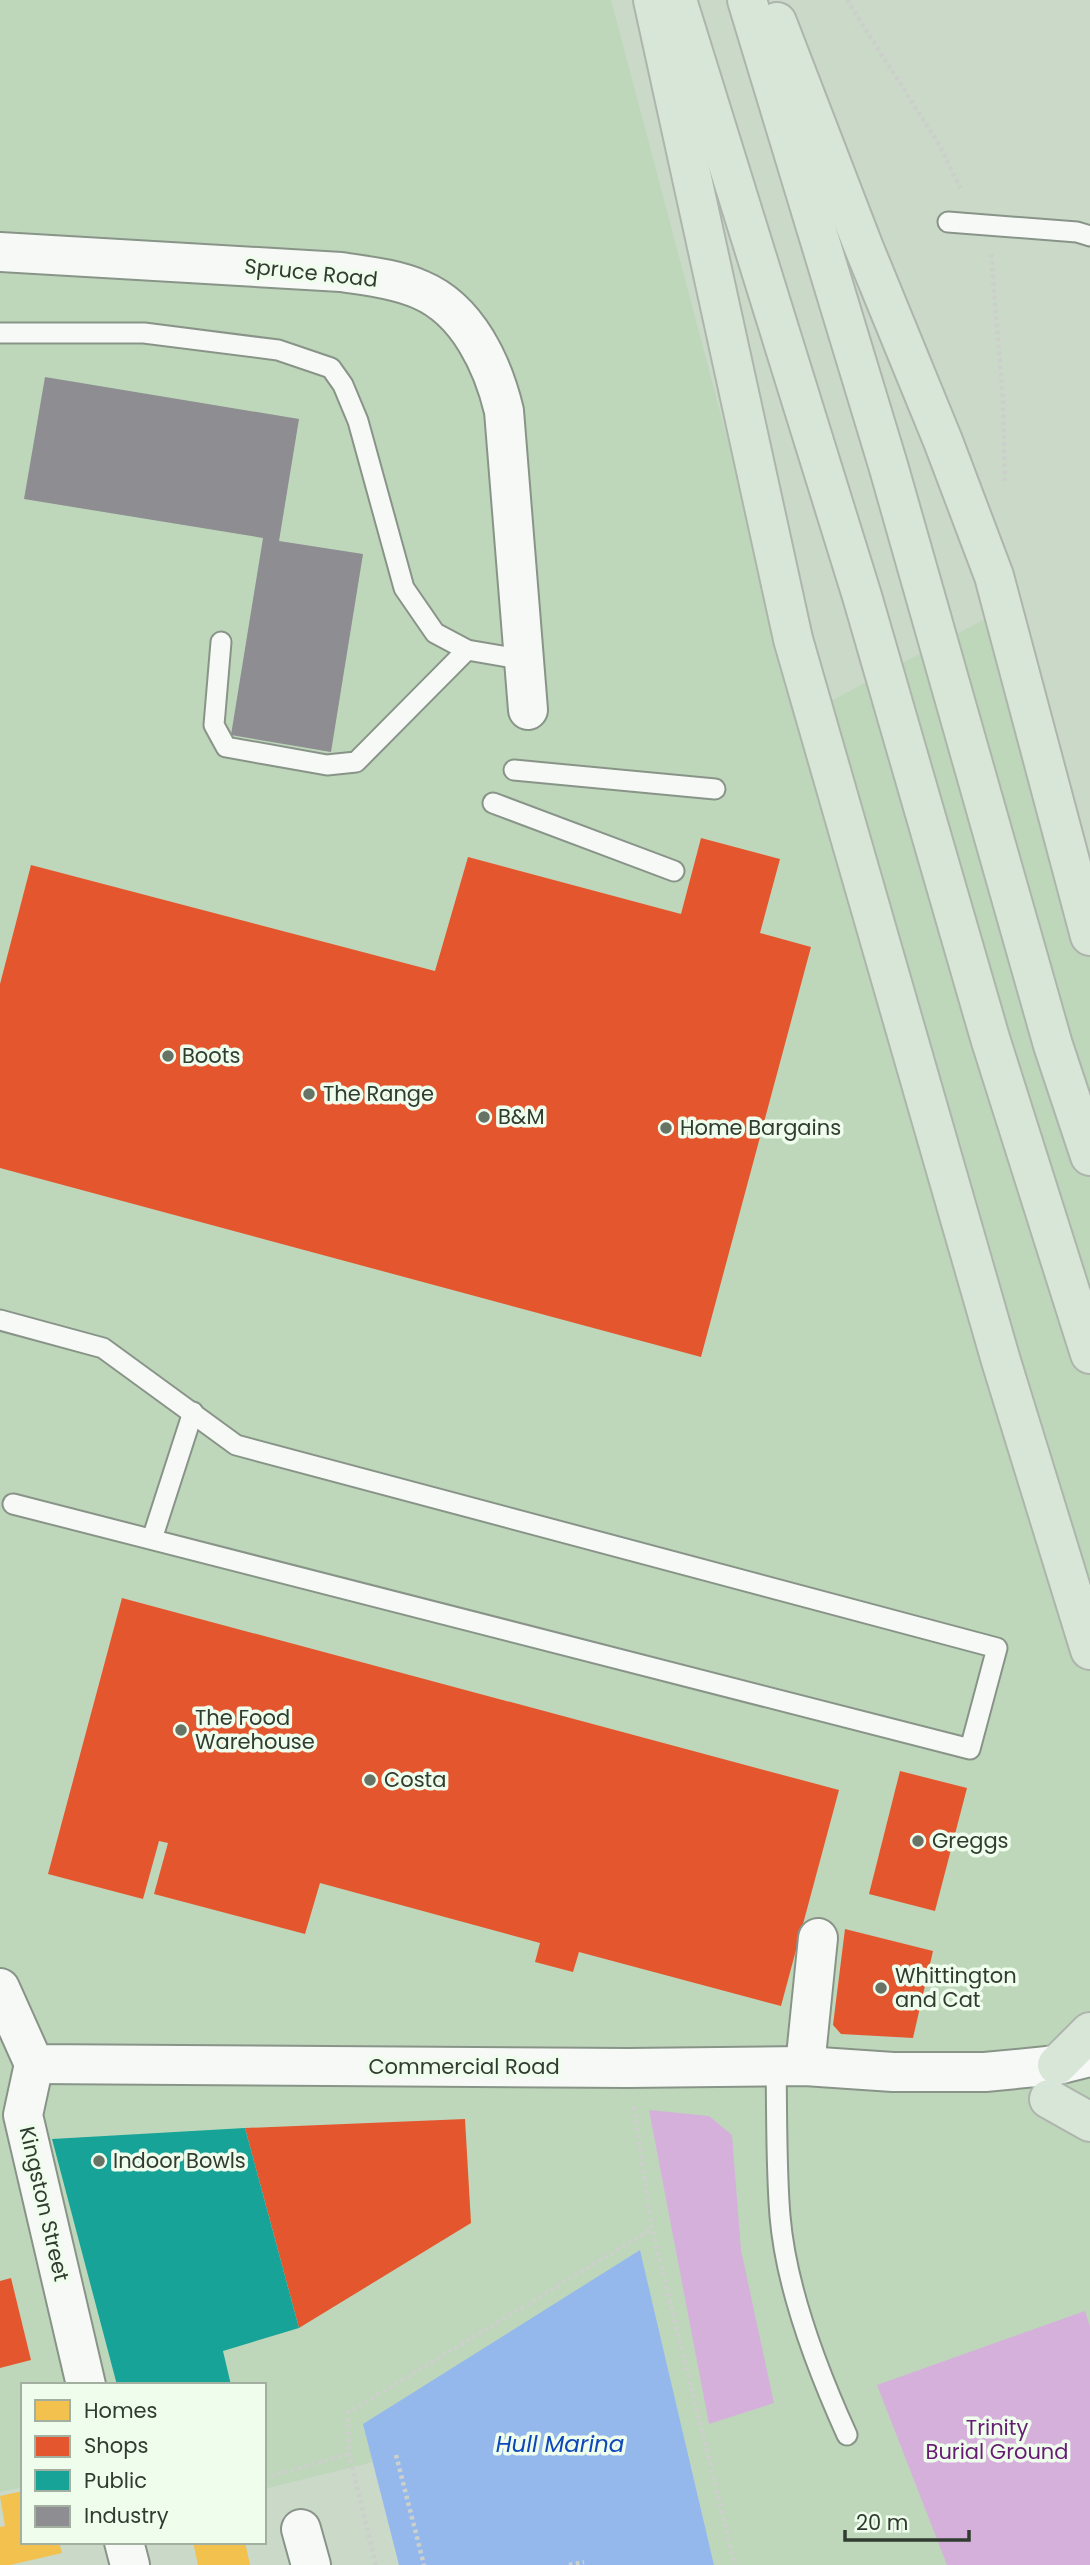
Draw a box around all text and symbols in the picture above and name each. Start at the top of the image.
street label: Spruce Road [243,251,379,294]
place label: Boots [182,1041,240,1070]
marker: Boots [160,1048,176,1064]
place label: The Range [323,1079,434,1108]
marker: The Range [301,1086,317,1102]
place label: B&M [498,1102,544,1131]
marker: B&M [476,1109,492,1125]
place label: Home Bargains [680,1113,841,1142]
marker: Home Bargains [658,1120,674,1136]
place label: The Food Warehouse [195,1703,315,1756]
marker: The Food Warehouse [173,1722,189,1738]
place label: Costa [384,1765,446,1794]
marker: Costa [362,1772,378,1788]
place label: Greggs [932,1826,1009,1855]
marker: Greggs [910,1833,926,1849]
place label: Whittington and Cat [895,1961,1017,2014]
marker: Whittington and Cat [873,1980,889,1996]
street label: Commercial Road [368,2052,560,2081]
street label: Kingston Street [13,2124,76,2284]
place label: Indoor Bowls [113,2146,246,2175]
marker: Indoor Bowls [91,2153,107,2169]
legend [21,2383,266,2544]
text: Homes [84,2396,158,2425]
park label: Trinity Burial Ground [926,2413,1068,2466]
water label: Hull Marina [496,2428,624,2460]
text: Shops [84,2431,148,2460]
text: Public [84,2466,147,2495]
scale bar [845,2498,969,2542]
text: Industry [84,2501,169,2530]
text: 20 m [856,2508,909,2537]

